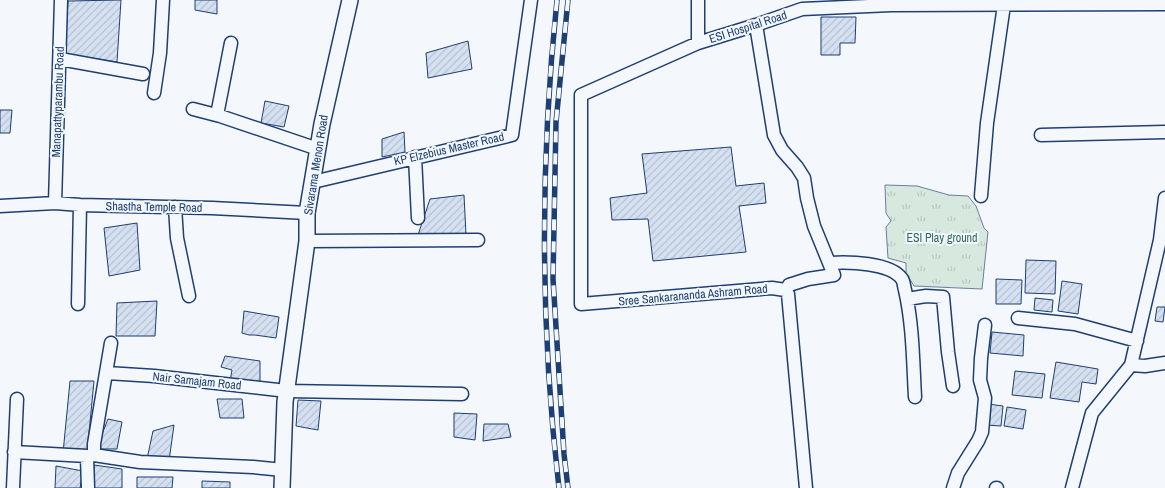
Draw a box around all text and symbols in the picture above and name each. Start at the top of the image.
street label: ESI Hospital Road [707,7,789,47]
street label: Manapattyparambu Road [48,46,68,158]
street label: Sivarama Menon Road [300,114,332,216]
street label: KP Elzebius Master Road [392,129,506,169]
street label: Shastha Temple Road [106,198,202,216]
park label: ESI Play ground [906,230,978,246]
street label: Sree Sankarananda Ashram Road [618,280,768,310]
street label: Nair Samajam Road [152,368,242,394]

